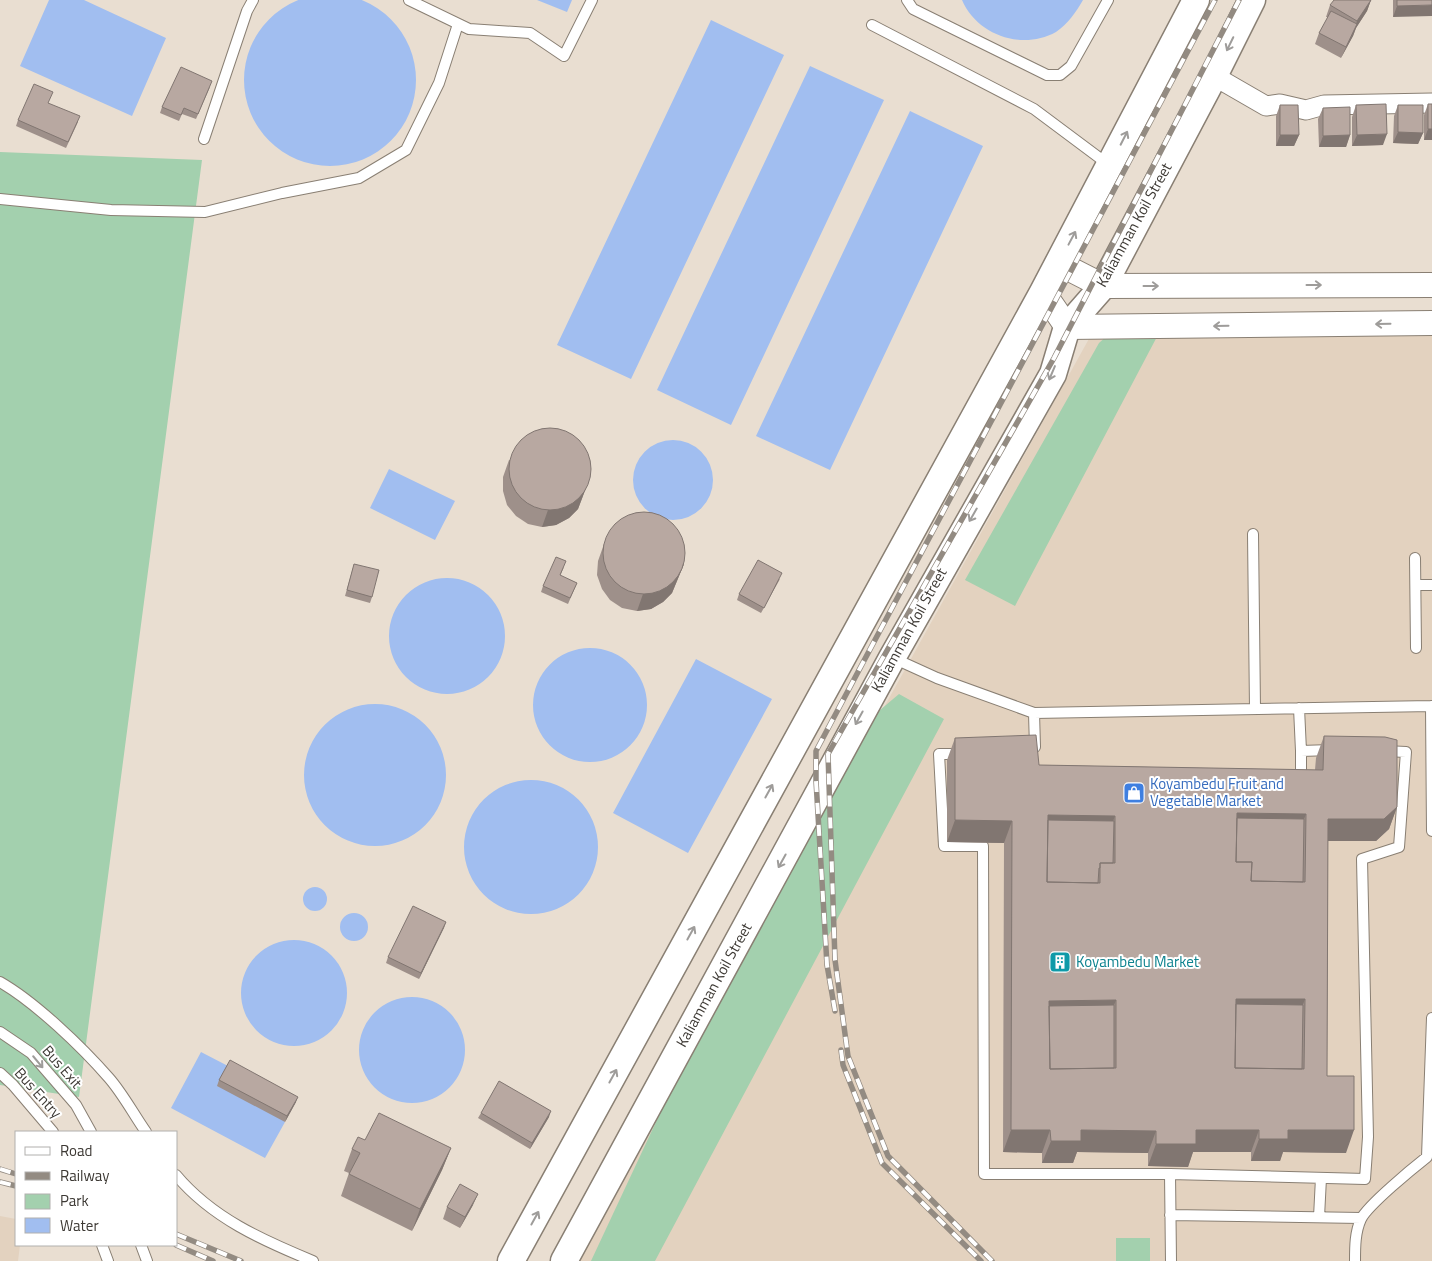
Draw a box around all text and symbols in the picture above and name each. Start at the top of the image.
one-way arrow [1225,36,1234,51]
one-way arrow [1119,130,1129,145]
street label: Kaliamman Koil Street [1090,158,1178,291]
one-way arrow [1067,230,1077,245]
one-way arrow [1306,280,1322,290]
one-way arrow [1143,281,1159,291]
one-way arrow [1376,319,1392,329]
one-way arrow [1213,321,1229,330]
one-way arrow [1047,365,1057,380]
one-way arrow [968,508,978,523]
street label: Kaliamman Koil Street [865,563,953,696]
one-way arrow [854,710,864,725]
place label: Koyambedu Fruit and Vegetable Market [1150,772,1284,812]
shop icon: Koyambedu Fruit and Vegetable Market [1122,781,1146,805]
one-way arrow [765,784,775,799]
one-way arrow [777,853,787,868]
street label: Kaliamman Koil Street [670,918,758,1051]
one-way arrow [686,926,696,941]
building icon: Koyambedu Market [1048,950,1072,974]
place label: Koyambedu Market [1076,950,1200,973]
street label: Bus Exit [37,1040,88,1094]
one-way arrow [33,1055,44,1068]
street label: Bus Entry [9,1062,67,1123]
one-way arrow [609,1069,618,1084]
legend [15,1131,178,1246]
text: Road [60,1139,92,1162]
text: Railway [60,1164,110,1187]
text: Park [60,1189,89,1212]
one-way arrow [530,1212,540,1226]
text: Water [60,1214,99,1237]

